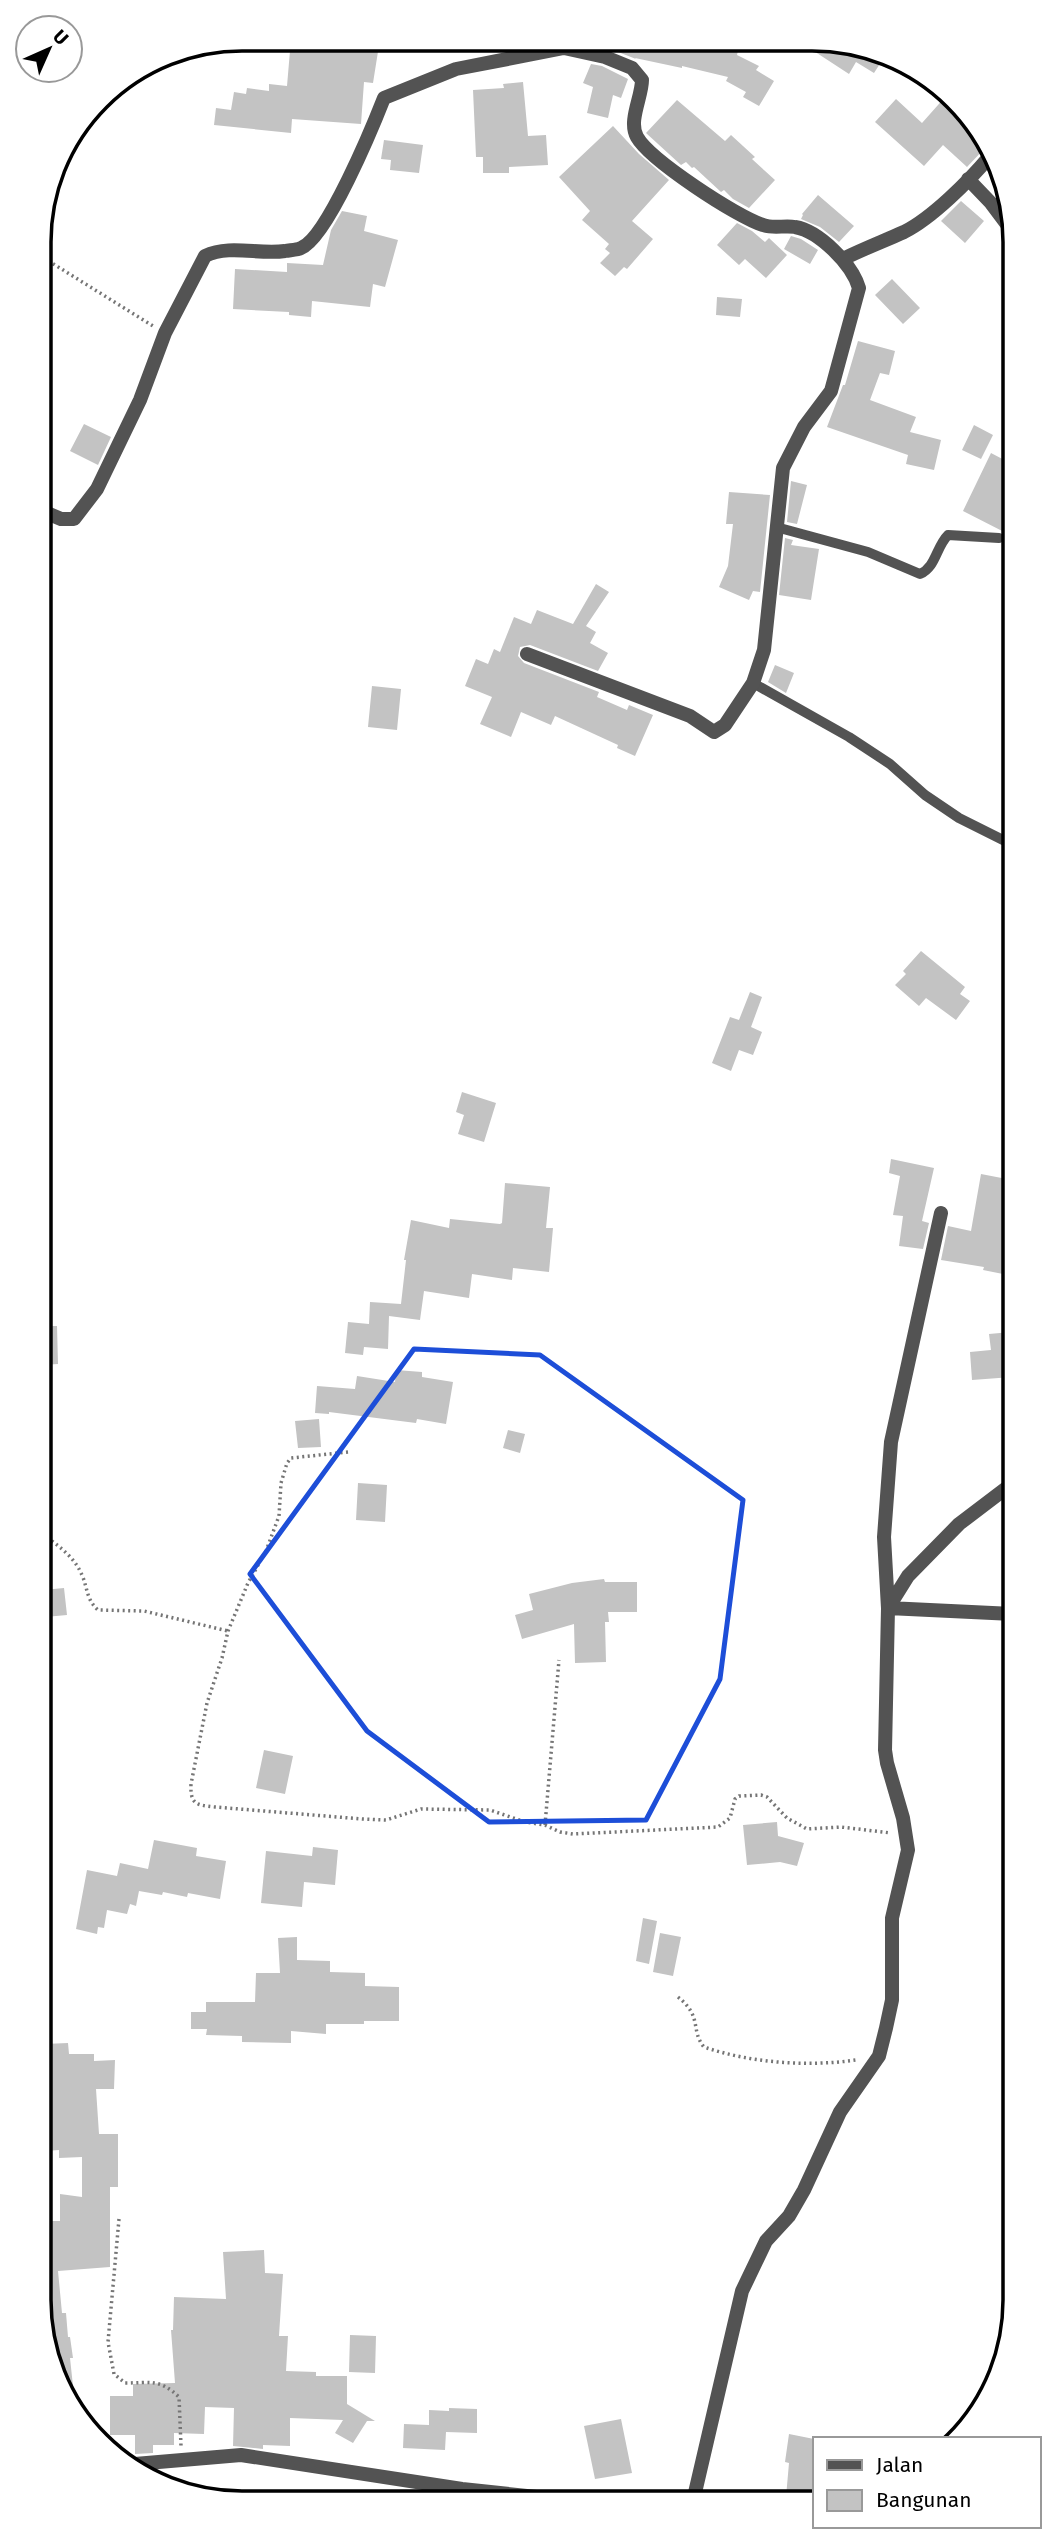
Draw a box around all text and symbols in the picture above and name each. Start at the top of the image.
north arrow [14,14,84,84]
text: U [48,25,73,50]
legend [813,2437,1040,2528]
text: Jalan [876,2452,923,2478]
text: Bangunan [876,2487,971,2513]

